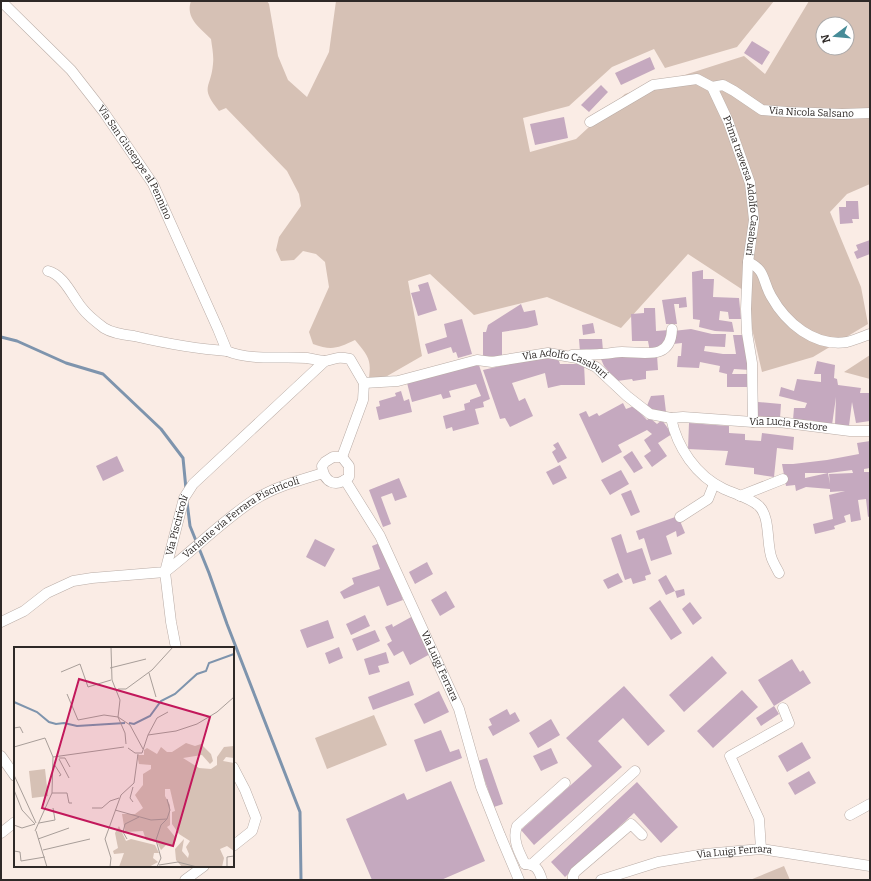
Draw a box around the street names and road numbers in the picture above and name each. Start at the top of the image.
street label: Via San Giuseppe al Pennino [95,103,174,222]
street label: Via Nicola Salsano [768,105,854,120]
street label: Prima traversa Adolfo Casaburi [720,114,760,257]
street label: Via Adolfo Casaburi [521,347,611,381]
street label: Via Lucia Pastore [749,416,828,434]
street label: Variante via Ferrara Pisciricoli [180,475,301,561]
street label: Via Pisciricoli [163,492,191,557]
street label: Via Luigi Ferrara [418,629,461,704]
street label: Via Luigi Ferrara [696,843,774,861]

